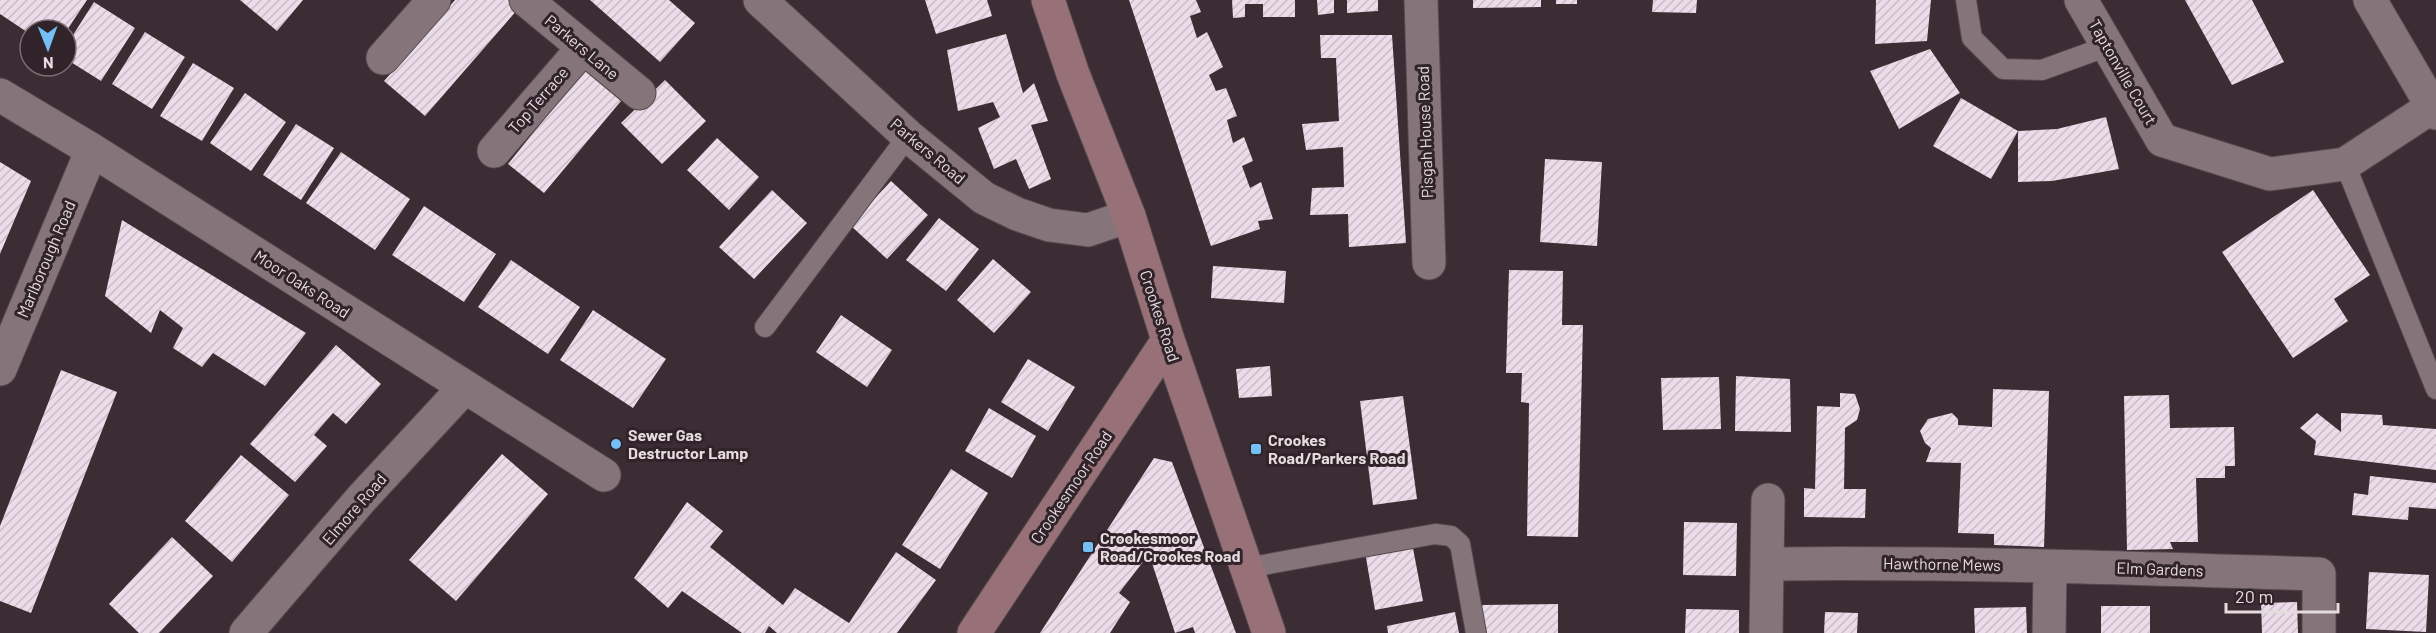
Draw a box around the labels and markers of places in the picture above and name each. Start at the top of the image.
place label: Sewer Gas Destructor Lamp [628,425,748,462]
place label: Crookes Road/Parkers Road [1268,430,1406,467]
marker: Sewer Gas Destructor Lamp [609,437,623,451]
marker: Crookes Road/Parkers Road [1249,442,1263,456]
place label: Crookesmoor Road/Crookes Road [1100,528,1241,565]
marker: Crookesmoor Road/Crookes Road [1081,540,1095,554]

